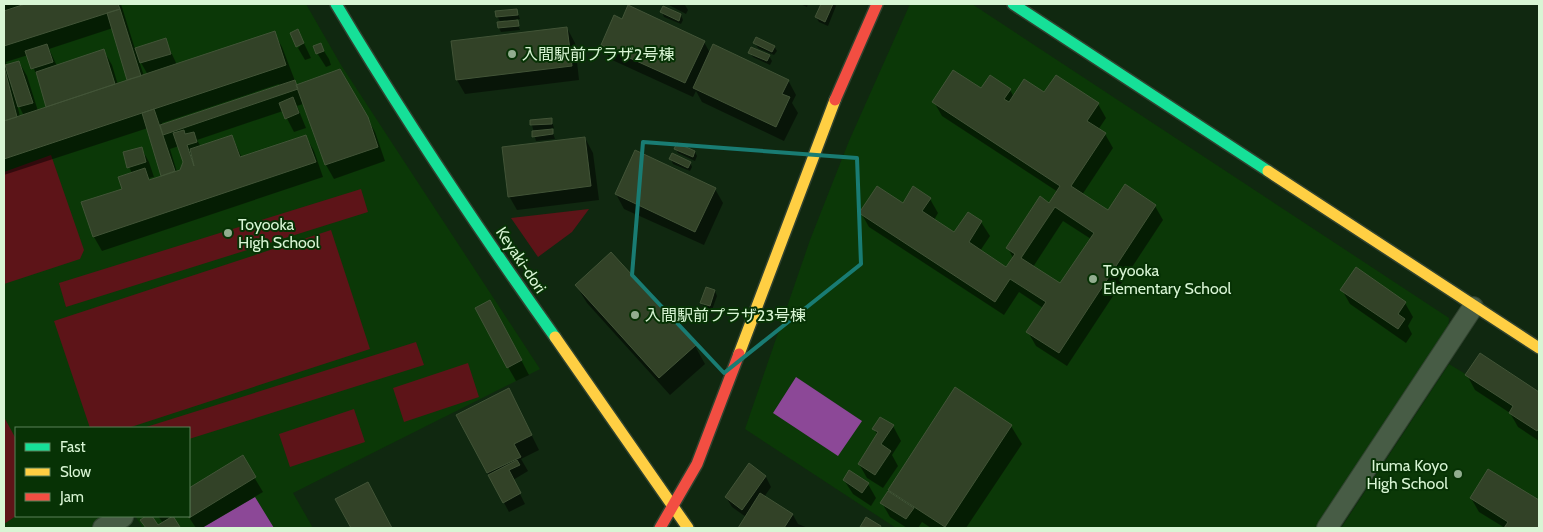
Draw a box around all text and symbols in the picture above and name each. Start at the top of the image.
place label: 入間駅前プラザ2号棟 [522,45,674,64]
marker: 入間駅前プラザ2号棟 [506,48,518,60]
place label: Toyooka High School [238,215,320,252]
street label: Keyaki-dori [492,223,550,297]
marker: Toyooka High School [222,227,234,239]
place label: Toyooka Elementary School [1103,261,1231,298]
marker: Toyooka Elementary School [1087,273,1099,285]
place label: 入間駅前プラザ23号棟 [645,306,806,325]
marker: 入間駅前プラザ23号棟 [629,309,641,321]
legend [15,427,190,517]
text: Fast [60,438,85,456]
place label: Iruma Koyo High School [1367,456,1448,493]
text: Slow [60,463,91,481]
marker: Iruma Koyo High School [1452,468,1464,480]
text: Jam [59,488,84,506]

